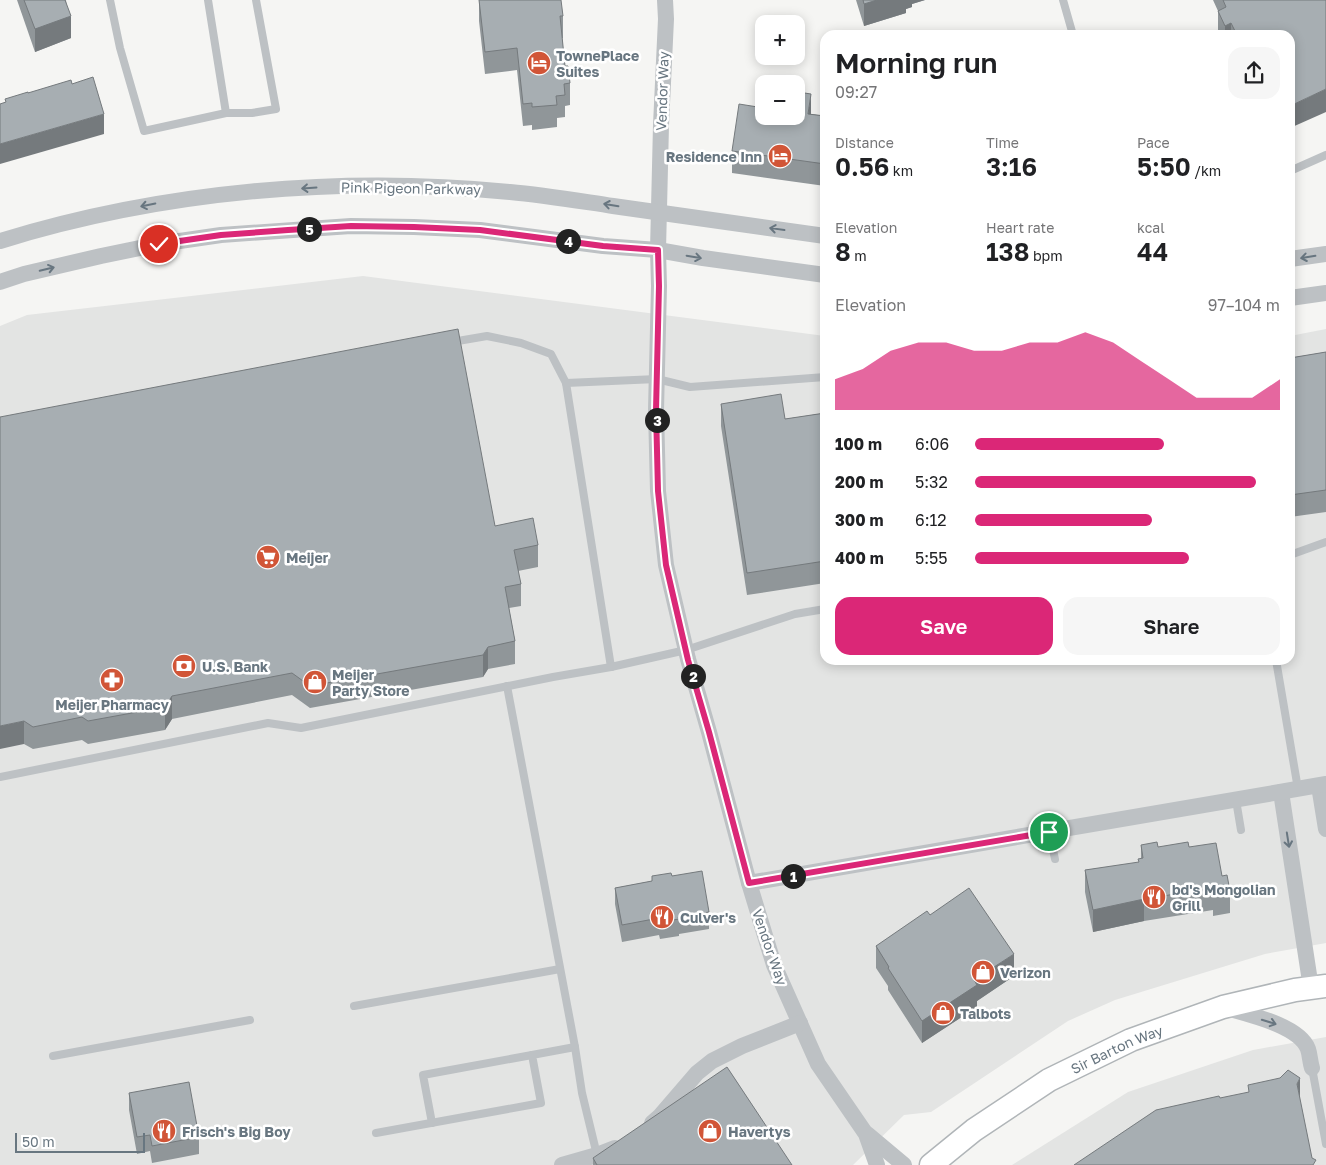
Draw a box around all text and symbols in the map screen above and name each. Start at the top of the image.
map controls [755,15,805,125]
button: + [755,15,805,65]
text: Morning run [835,46,998,79]
place label: TownePlace Suites [556,47,639,80]
button: share [1228,47,1280,99]
hotel icon: TownePlace Suites [526,50,552,76]
street label: Vendor Way [652,51,672,131]
button: − [755,75,805,125]
text: 09:27 [835,82,877,102]
text: Distance [835,134,894,151]
text: Time [986,134,1019,151]
text: Pace [1137,134,1170,151]
hotel icon: Residence Inn [767,143,793,169]
place label: Residence Inn [666,148,762,165]
text: 0.56 [835,151,889,182]
text: 3:16 [986,151,1037,182]
text: 5:50 [1137,151,1191,182]
text: km [889,162,913,179]
text: /km [1191,162,1221,179]
street label: Pink Pigeon Parkway [341,178,481,198]
one-way arrow [301,183,317,192]
one-way arrow [603,200,619,210]
one-way arrow [140,201,156,210]
pin: 5 [296,216,322,242]
text: Elevation [835,219,897,236]
text: Heart rate [986,219,1054,236]
text: kcal [1137,219,1165,236]
text: 5 [305,221,314,238]
pin [138,223,180,265]
one-way arrow [769,224,785,234]
pin: 4 [556,228,580,254]
icon: check [145,230,173,258]
text: 4 [564,233,573,250]
text: 8 [835,236,851,267]
text: 138 [986,236,1029,267]
text: 44 [1137,236,1168,267]
text: m [851,247,867,264]
text: bpm [1029,247,1063,264]
one-way arrow [685,252,701,262]
one-way arrow [1300,252,1316,262]
one-way arrow [38,264,54,273]
text: Elevation [835,295,906,315]
text: 97–104 m [1208,295,1280,315]
pin: 3 [644,408,670,432]
text: 3 [653,412,662,429]
text: 100 m [835,434,882,454]
text: 6:06 [915,434,949,454]
text: 200 m [835,472,884,492]
text: 5:32 [915,472,948,492]
text: 300 m [835,510,884,530]
text: 6:12 [915,510,947,530]
supermarket icon: Meijer [255,544,281,570]
text: 400 m [835,548,884,568]
text: 5:55 [915,548,948,568]
place label: Meijer [286,549,329,566]
button: Save [835,597,1053,655]
button: Share [1063,597,1280,655]
bank icon: U.S. Bank [171,653,197,679]
place label: U.S. Bank [202,658,268,675]
pin: 2 [680,664,706,688]
place label: Meijer Party Store [332,666,409,699]
pharmacy icon: Meijer Pharmacy [99,667,125,693]
text: 2 [689,668,698,685]
shop icon: Meijer Party Store [302,669,328,695]
place label: Meijer Pharmacy [55,696,169,713]
pin [1028,811,1070,853]
icon: arrive [1035,818,1063,846]
one-way arrow [1283,832,1293,848]
pin: 1 [780,864,806,888]
text: 1 [790,868,797,885]
place label: bd's Mongolian Grill [1172,881,1275,914]
restaurant icon: bd's Mongolian Grill [1141,884,1167,910]
restaurant icon: Culver's [649,904,675,930]
street label: Vendor Way [749,907,791,988]
place label: Culver's [680,909,736,926]
shop icon: Verizon [970,959,996,985]
place label: Verizon [1000,964,1051,981]
shop icon: Talbots [930,1000,956,1026]
place label: Talbots [960,1005,1011,1022]
one-way arrow [1261,1017,1277,1027]
street label: Sir Barton Way [1068,1021,1165,1077]
restaurant icon: Frisch's Big Boy [151,1118,177,1144]
shop icon: Havertys [697,1118,723,1144]
place label: Frisch's Big Boy [182,1123,291,1140]
place label: Havertys [728,1123,791,1140]
scale bar [15,1130,145,1153]
text: 50 m [22,1133,55,1150]

